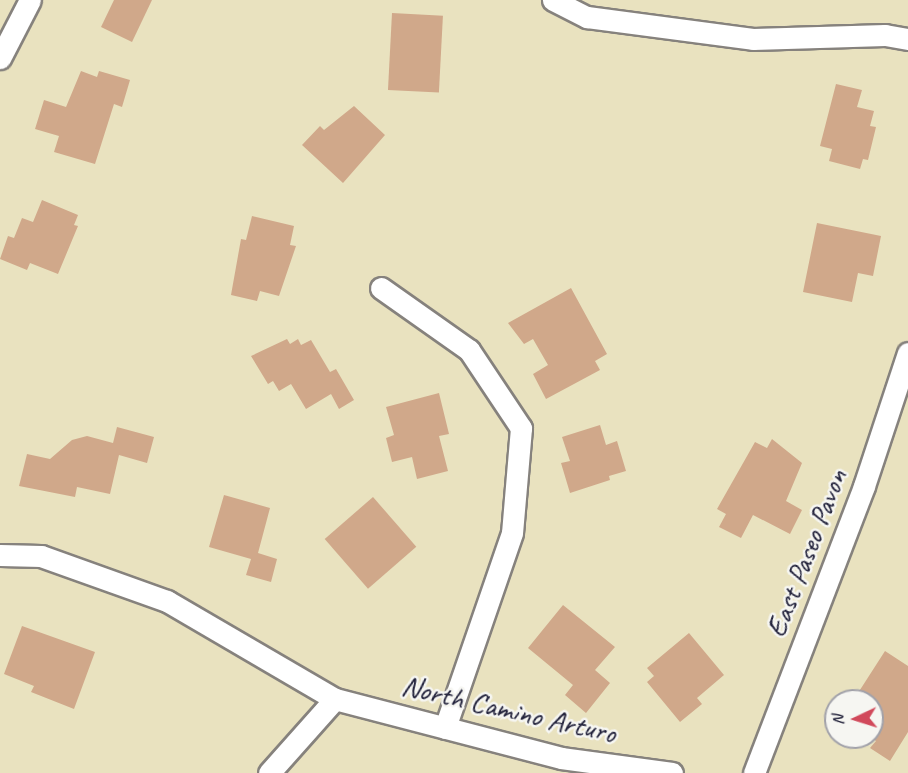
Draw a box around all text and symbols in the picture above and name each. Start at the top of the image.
street label: East Paseo Pavon [757,463,855,643]
street label: North Camino Arturo [398,667,620,751]
north arrow [824,689,884,749]
text: N [828,714,848,726]

